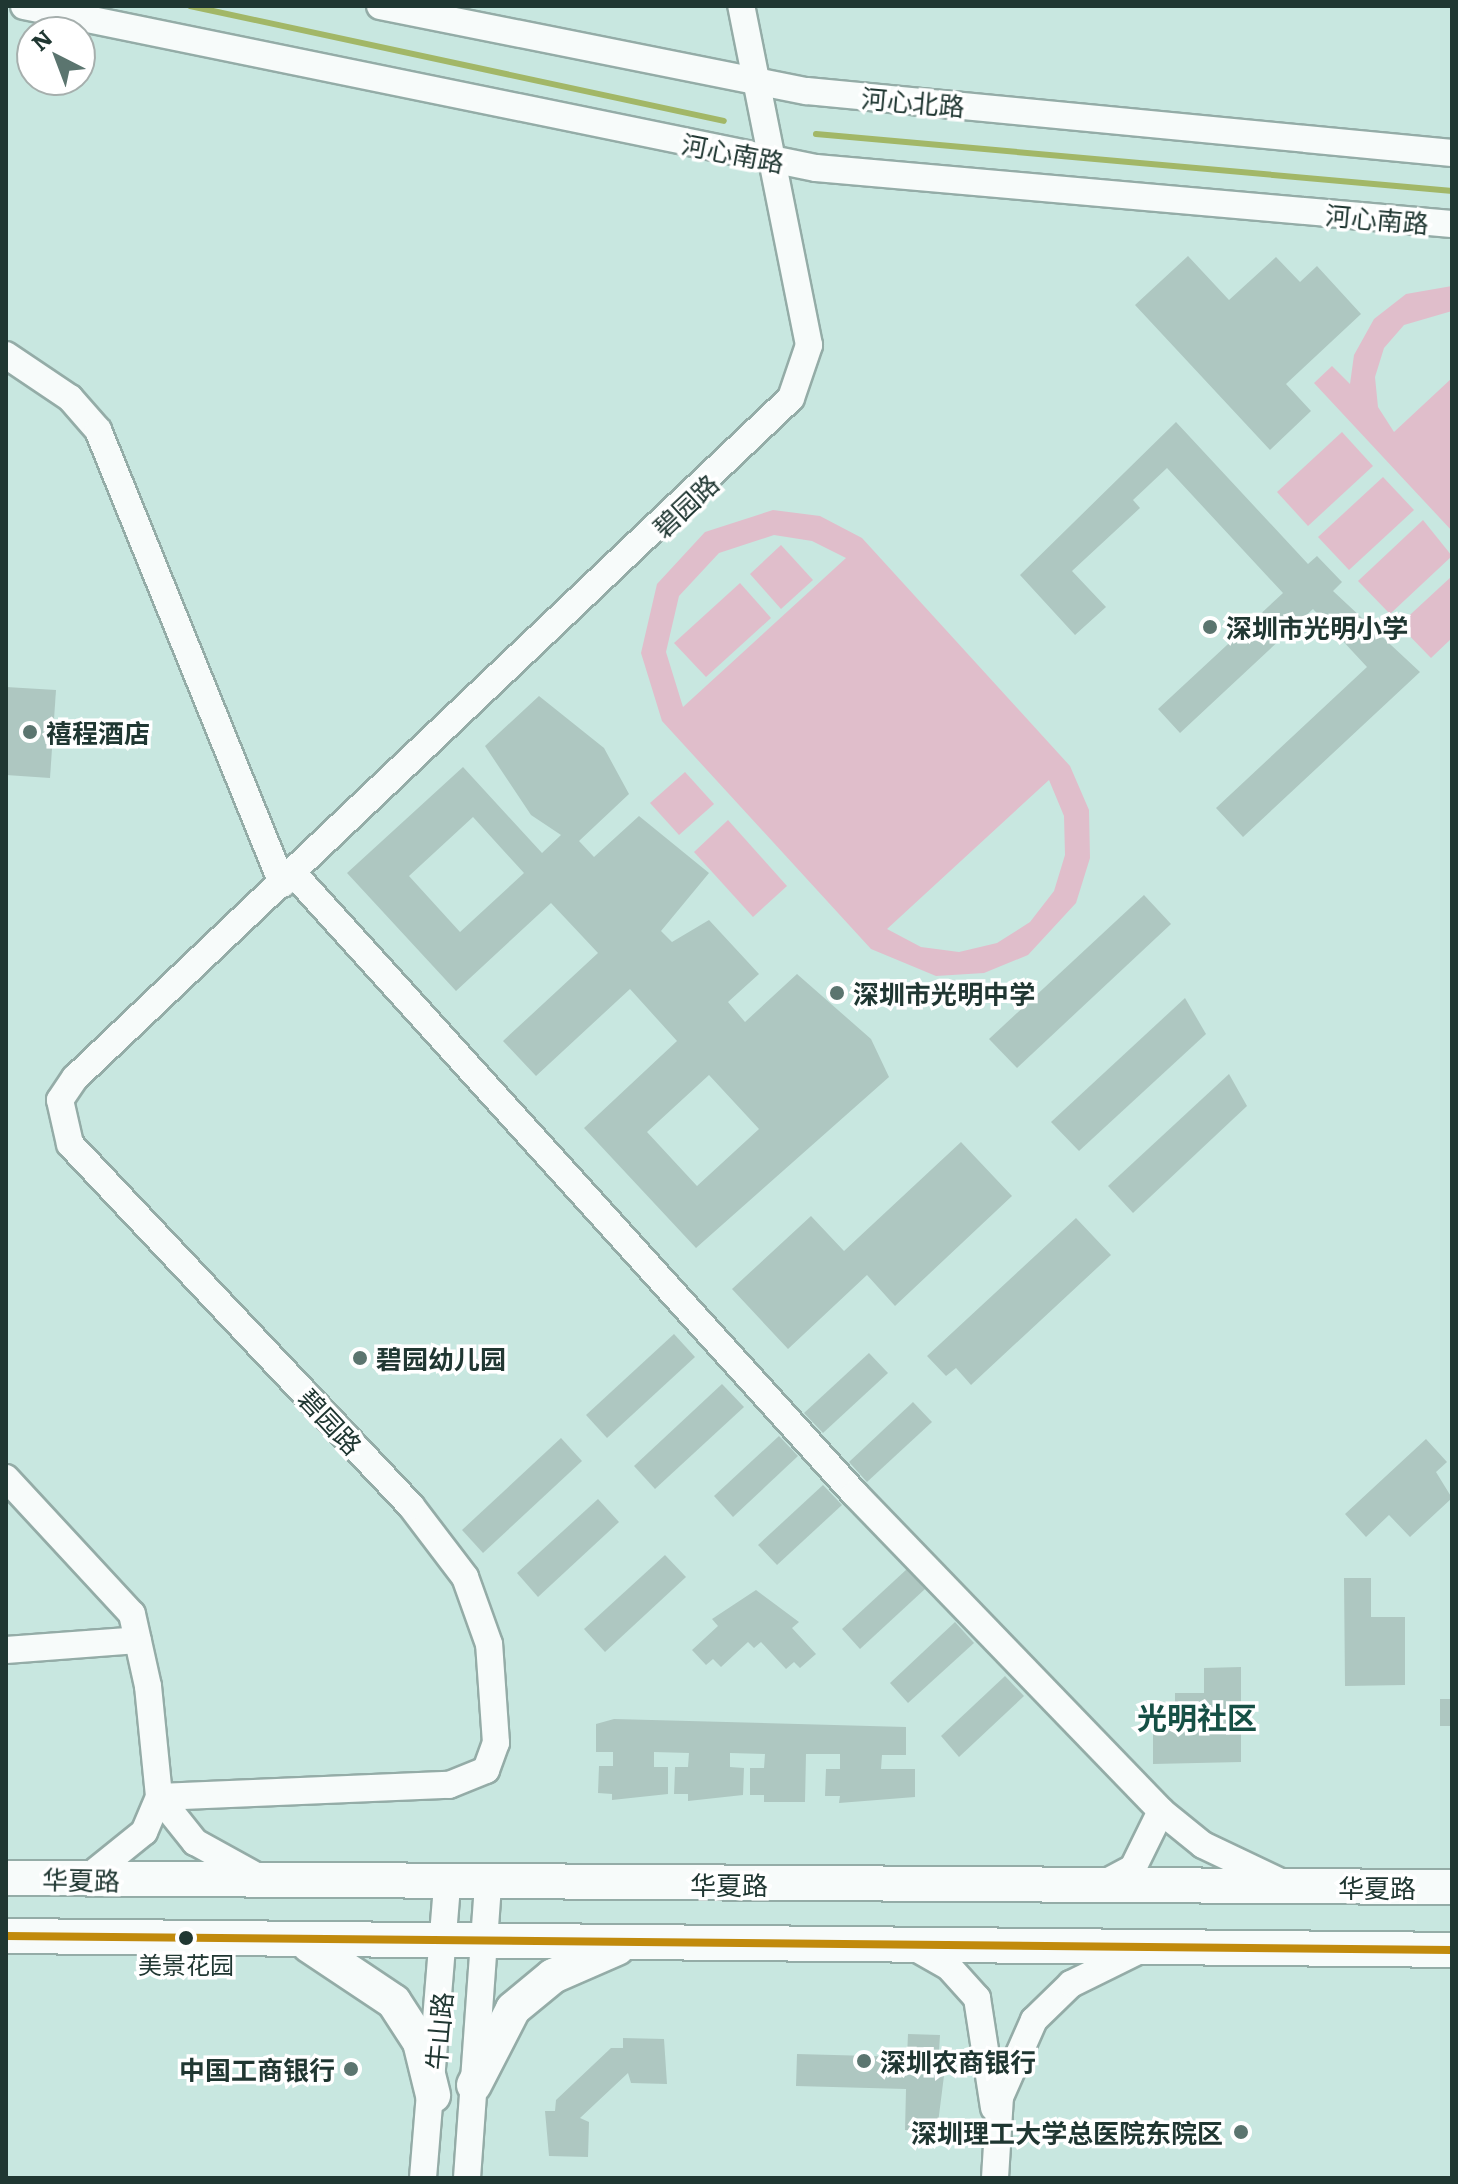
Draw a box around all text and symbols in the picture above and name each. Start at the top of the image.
north arrow [16,16,96,96]
text: N [23,21,59,58]
street label: 河心北路 [860,81,966,121]
street label: 河心南路 [679,127,787,177]
street label: 河心南路 [1324,198,1430,238]
street label: 碧园路 [646,467,724,543]
place label: 深圳市光明小学 [1226,611,1408,643]
marker: 深圳市光明小学 [1201,618,1219,636]
place label: 禧程酒店 [46,716,150,748]
marker: 禧程酒店 [21,723,39,741]
place label: 深圳市光明中学 [853,977,1035,1009]
marker: 深圳市光明中学 [828,984,846,1002]
place label: 碧园幼儿园 [376,1342,506,1374]
marker: 碧园幼儿园 [351,1349,369,1367]
street label: 碧园路 [293,1382,369,1460]
district label: 光明社区 [1137,1698,1257,1734]
street label: 华夏路 [42,1863,120,1895]
street label: 华夏路 [690,1868,768,1900]
street label: 华夏路 [1338,1871,1416,1903]
marker: 美景花园 [178,1930,194,1946]
place label: 美景花园 [138,1950,234,1978]
street label: 牛山路 [419,1991,457,2071]
place label: 深圳农商银行 [880,2045,1036,2077]
marker: 深圳农商银行 [855,2052,873,2070]
place label: 中国工商银行 [179,2053,335,2085]
marker: 中国工商银行 [342,2060,360,2078]
place label: 深圳理工大学总医院东院区 [911,2116,1223,2148]
marker: 深圳理工大学总医院东院区 [1230,2121,1252,2143]

